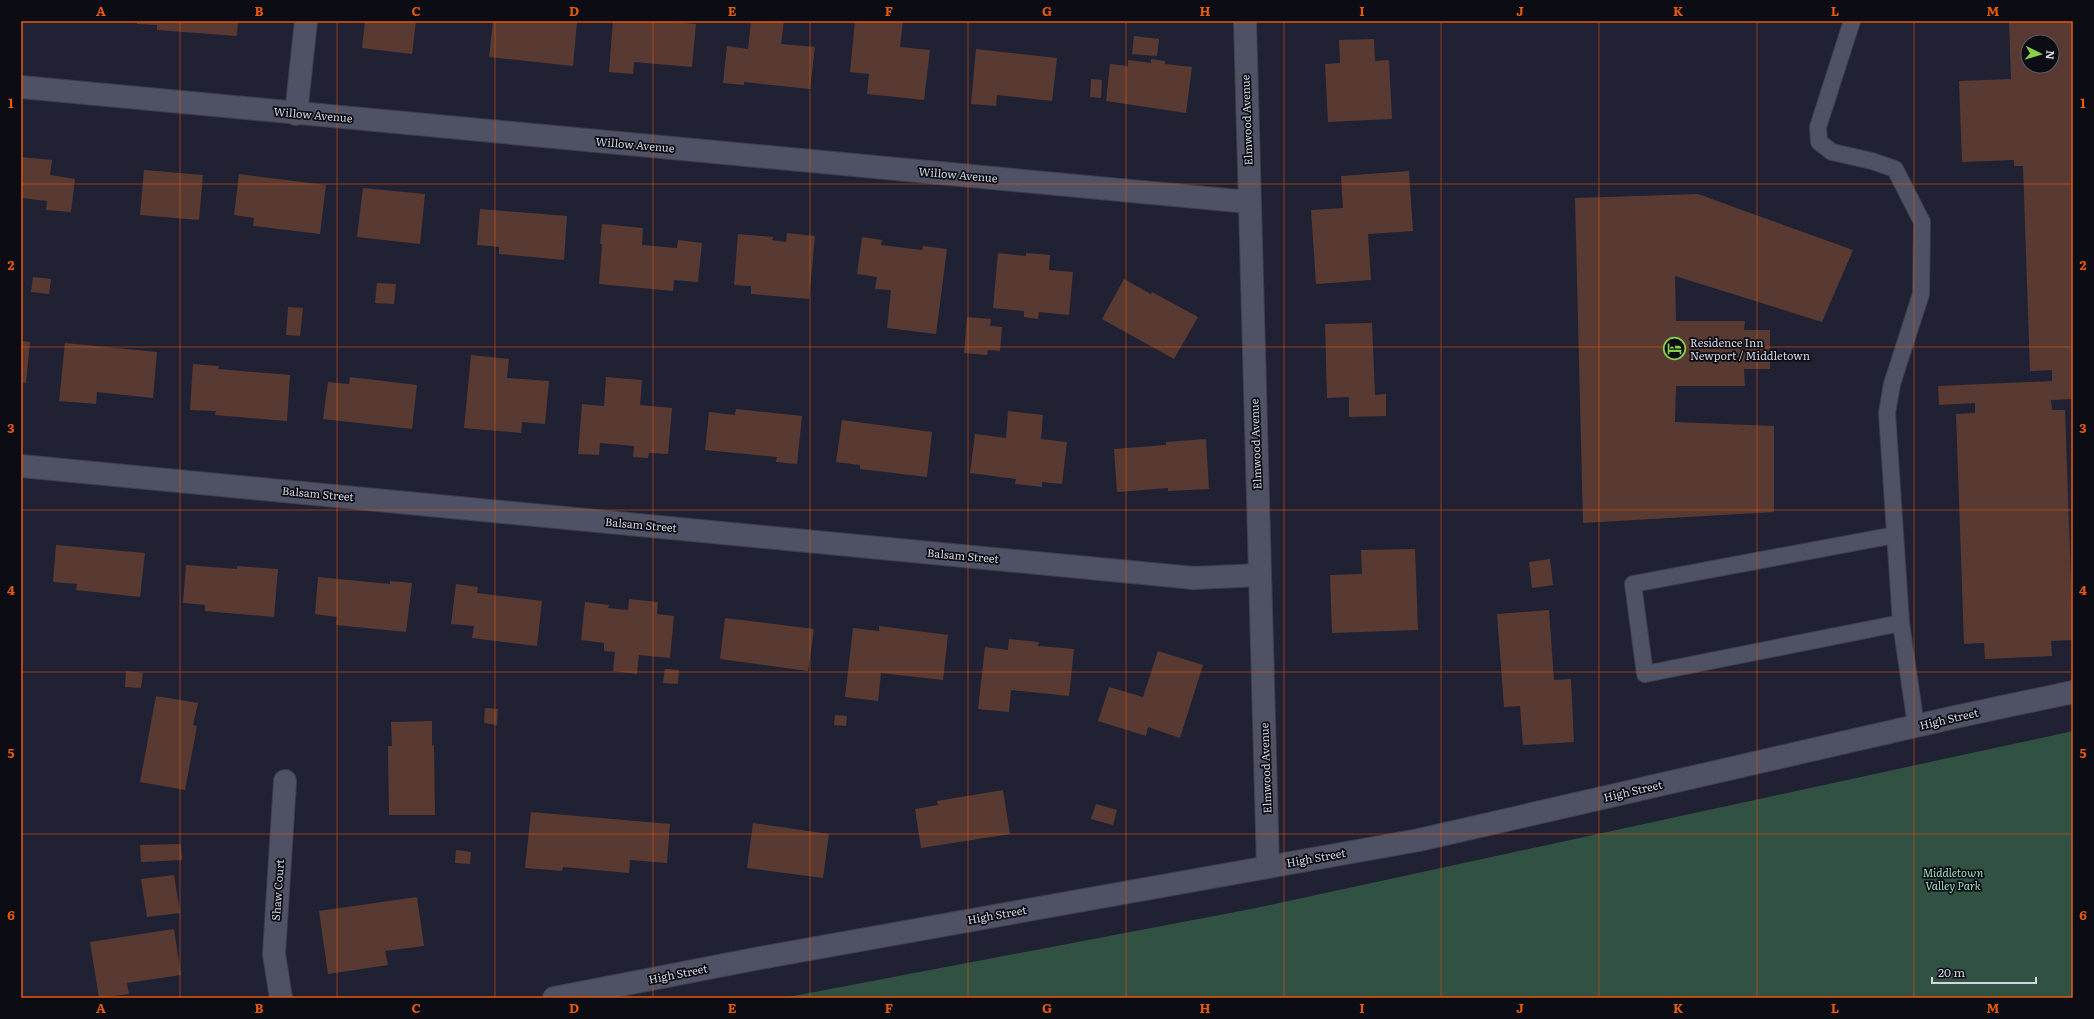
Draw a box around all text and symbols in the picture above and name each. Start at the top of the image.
text: A [96,1,106,20]
text: B [255,1,264,20]
text: C [411,1,421,20]
text: D [569,1,579,20]
text: E [728,1,737,20]
text: F [885,1,893,20]
text: G [1042,1,1052,20]
text: H [1200,1,1211,20]
text: I [1359,1,1365,20]
text: J [1516,1,1524,20]
text: K [1673,1,1684,20]
text: L [1831,1,1839,20]
text: M [1987,1,2000,20]
north arrow [2020,34,2060,74]
text: N [2043,50,2059,60]
street label: Elmwood Avenue [1236,74,1256,166]
text: 1 [8,93,14,112]
text: 1 [2080,93,2086,112]
street label: Willow Avenue [273,103,354,125]
street label: Willow Avenue [595,133,676,155]
street label: Willow Avenue [918,163,999,185]
text: 2 [8,255,15,274]
text: 2 [2080,255,2087,274]
place label: Residence Inn Newport / Middletown [1690,334,1810,363]
hotel icon: Residence Inn Newport / Middletown [1661,336,1687,362]
street label: Elmwood Avenue [1245,398,1265,490]
text: 3 [7,418,15,437]
text: 3 [2079,418,2087,437]
street label: Balsam Street [282,482,355,504]
street label: Balsam Street [605,513,678,535]
street label: Balsam Street [927,544,1000,566]
text: 4 [7,580,15,599]
text: 4 [2079,580,2087,599]
street label: High Street [1918,703,1980,733]
street label: Elmwood Avenue [1255,722,1275,814]
text: 5 [7,743,15,762]
text: 5 [2079,743,2087,762]
street label: High Street [1602,775,1664,805]
street label: High Street [1285,844,1347,870]
street label: Shaw Court [267,858,287,921]
park label: Middletown Valley Park [1923,864,1984,893]
street label: High Street [966,901,1028,927]
text: 6 [7,905,15,924]
text: 6 [2079,905,2087,924]
street label: High Street [647,959,709,987]
scale bar [1932,959,2036,985]
text: 20 m [1938,963,1965,981]
text: A [96,998,106,1017]
text: B [255,998,264,1017]
text: C [411,998,421,1017]
text: D [569,998,579,1017]
text: E [728,998,737,1017]
text: F [885,998,893,1017]
text: G [1042,998,1052,1017]
text: H [1200,998,1211,1017]
text: I [1359,998,1365,1017]
text: J [1516,998,1524,1017]
text: K [1673,998,1684,1017]
text: L [1831,998,1839,1017]
text: M [1987,998,2000,1017]

